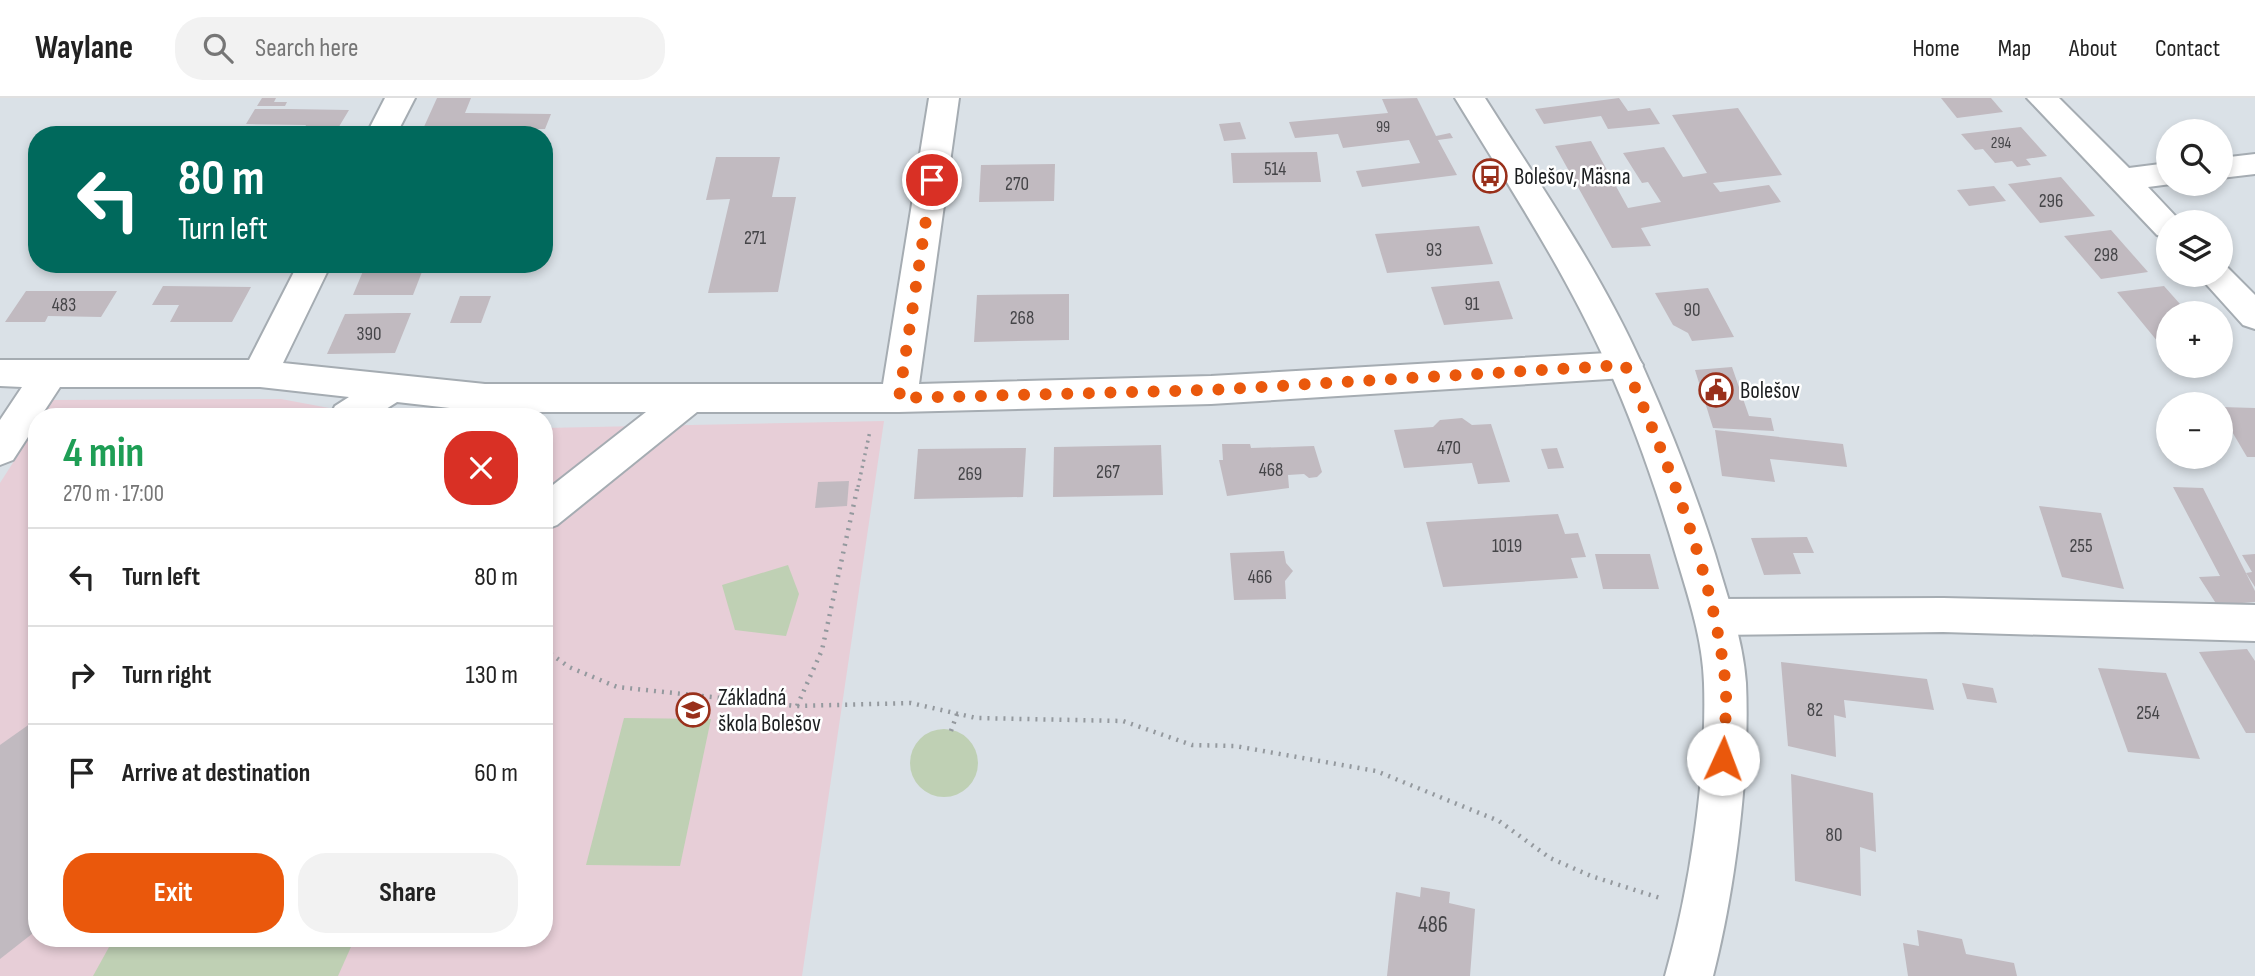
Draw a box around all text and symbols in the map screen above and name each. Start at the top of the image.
search box [175,17,665,80]
text: Waylane [35,28,133,68]
icon: search [199,29,237,67]
text: Search here [255,33,358,64]
text: Home [1912,34,1960,63]
text: Map [1998,34,2031,63]
text: About [2069,34,2117,63]
text: Contact [2155,34,2220,63]
house number: 99 [1376,118,1390,137]
map controls [2156,119,2233,469]
button: search [2156,119,2233,196]
house number: 294 [1991,134,2011,153]
text: 80 m [178,150,265,209]
pin [902,150,962,210]
icon: left [63,154,154,245]
bus stop icon: Bolešov, Mäsna [1471,157,1509,195]
house number: 514 [1264,158,1286,181]
icon: arrive [913,161,951,199]
place label: Bolešov, Mäsna [1514,163,1631,191]
house number: 270 [1005,173,1029,196]
house number: 296 [2039,190,2063,213]
text: Turn left [178,210,268,249]
button: layers [2156,210,2233,287]
house number: 271 [744,227,766,250]
house number: 93 [1426,239,1442,262]
house number: 298 [2094,244,2118,267]
house number: 91 [1464,293,1480,316]
house number: 483 [52,294,76,317]
house number: 90 [1684,299,1700,322]
button: + [2156,301,2233,378]
house number: 268 [1010,307,1034,330]
house number: 390 [357,323,381,346]
public building icon: Bolešov [1697,371,1735,409]
place label: Bolešov [1740,377,1800,405]
button: − [2156,392,2233,469]
text: 4 min [63,428,144,479]
button: close [444,431,518,505]
house number: 470 [1437,437,1461,460]
house number: 468 [1259,459,1283,482]
house number: 267 [1096,461,1120,484]
house number: 269 [958,463,982,486]
text: 270 m · 17:00 [63,480,164,508]
house number: 1019 [1492,535,1522,558]
house number: 255 [2069,535,2093,558]
icon: left [63,558,101,596]
text: Turn left [122,562,200,593]
text: 80 m [474,562,518,593]
house number: 466 [1248,566,1272,589]
icon: right [63,656,101,694]
text: Turn right [122,660,211,691]
text: 130 m [466,660,518,691]
place label: Základná škola Bolešov [718,684,821,738]
school or university icon: Základná škola Bolešov [674,691,712,729]
house number: 82 [1807,699,1823,722]
house number: 254 [2136,702,2160,725]
position arrow [1686,722,1760,796]
icon: arrive [63,754,101,792]
text: Arrive at destination [122,758,310,789]
text: 60 m [474,758,518,789]
house number: 80 [1826,824,1842,847]
button: Exit [63,853,284,933]
button: Share [298,853,518,933]
house number: 486 [1418,911,1448,939]

